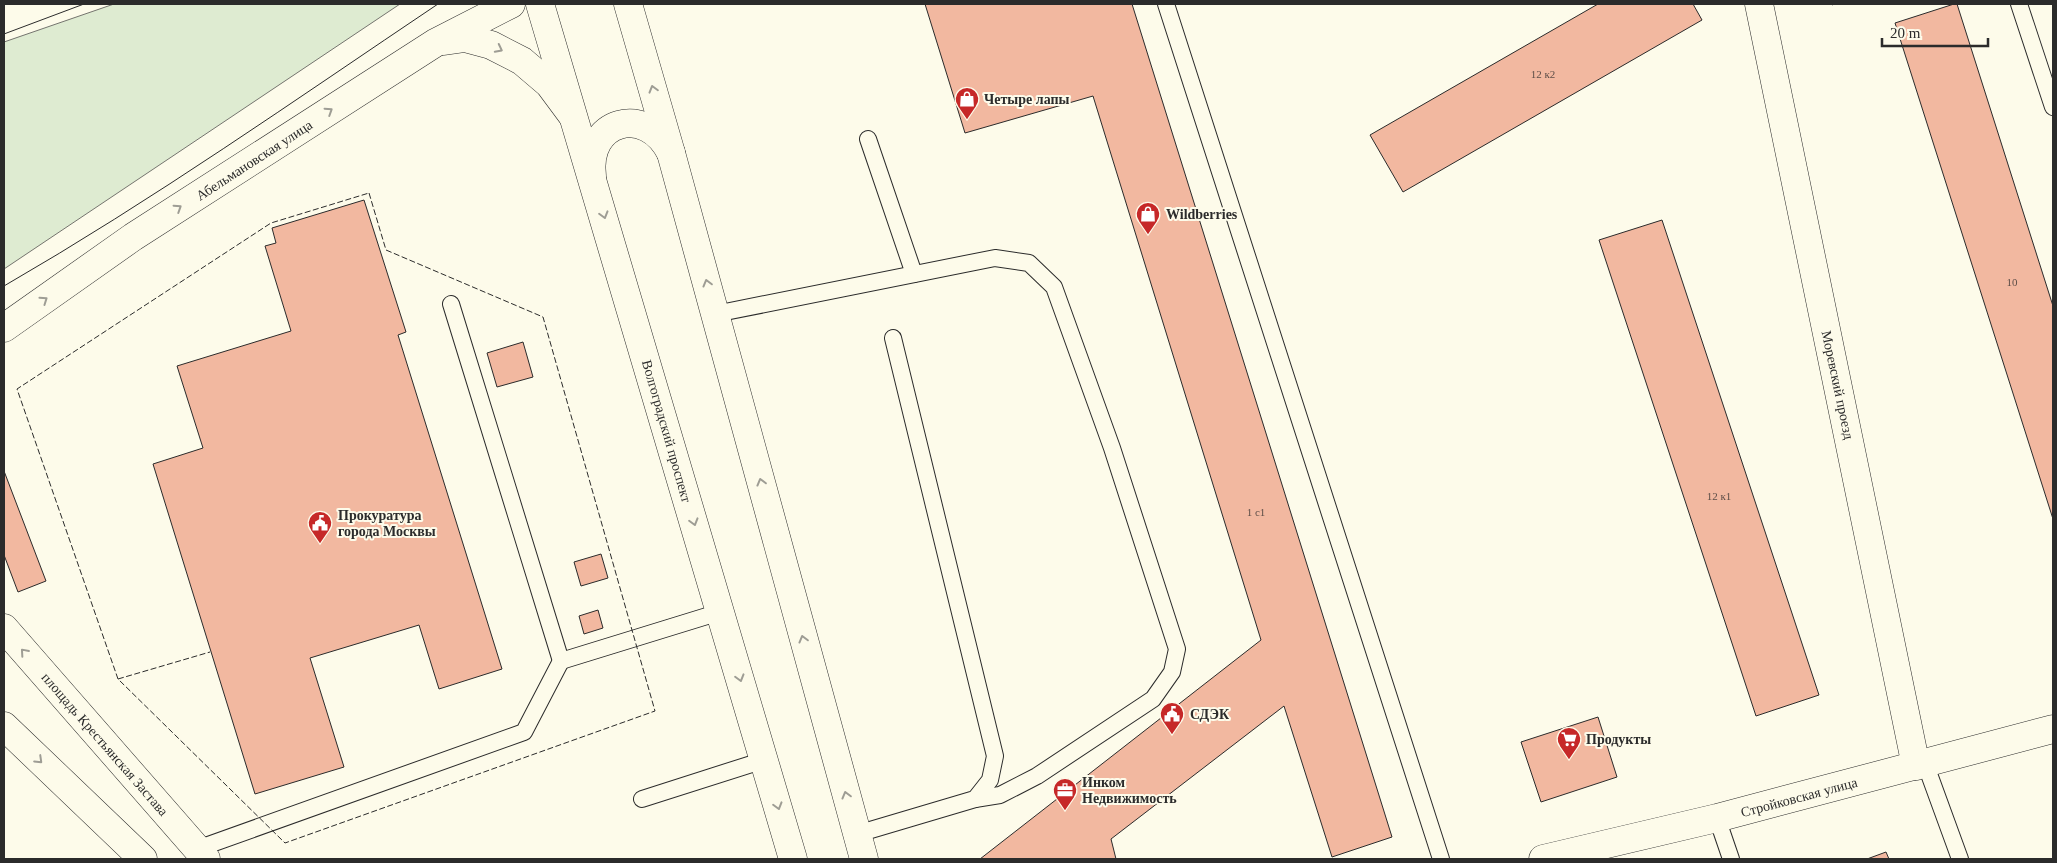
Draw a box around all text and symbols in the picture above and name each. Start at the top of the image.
scale bar [1882,15,1988,47]
text: 20 m [1890,25,1921,41]
one-way arrow [494,43,503,53]
house number: 12 к2 [1531,68,1555,80]
one-way arrow [648,85,658,94]
shop icon: Четыре лапы [954,86,980,120]
place label: Четыре лапы [984,92,1070,107]
one-way arrow [323,108,333,117]
street label: Абельмановская улица [193,117,316,204]
shop icon: Wildberries [1135,201,1161,235]
one-way arrow [172,205,181,215]
place label: Wildberries [1166,207,1238,222]
one-way arrow [598,210,608,219]
house number: 10 [2007,276,2018,288]
one-way arrow [702,280,712,288]
one-way arrow [38,297,47,306]
street label: Моревский проезд [1819,329,1856,441]
street label: Волгоградский проспект [639,358,694,504]
one-way arrow [756,478,766,486]
house number: 12 к1 [1707,490,1731,502]
house number: 1 с1 [1247,506,1265,518]
place label: Прокуратура города Москвы [338,508,436,539]
public building icon: Прокуратура города Москвы [307,510,333,544]
one-way arrow [689,517,699,526]
one-way arrow [799,635,809,643]
one-way arrow [21,648,30,657]
street label: площадь Крестьянская Застава [38,670,171,819]
one-way arrow [734,674,745,682]
public building icon: СДЭК [1159,701,1185,735]
place label: СДЭК [1190,707,1230,722]
supermarket icon: Продукты [1556,726,1582,760]
place label: Продукты [1586,732,1651,747]
one-way arrow [33,754,42,763]
street label: Стройковская улица [1739,774,1860,820]
place label: Инком Недвижимость [1082,775,1177,806]
office icon: Инком Недвижимость [1052,777,1078,811]
one-way arrow [841,791,852,800]
one-way arrow [772,802,782,810]

